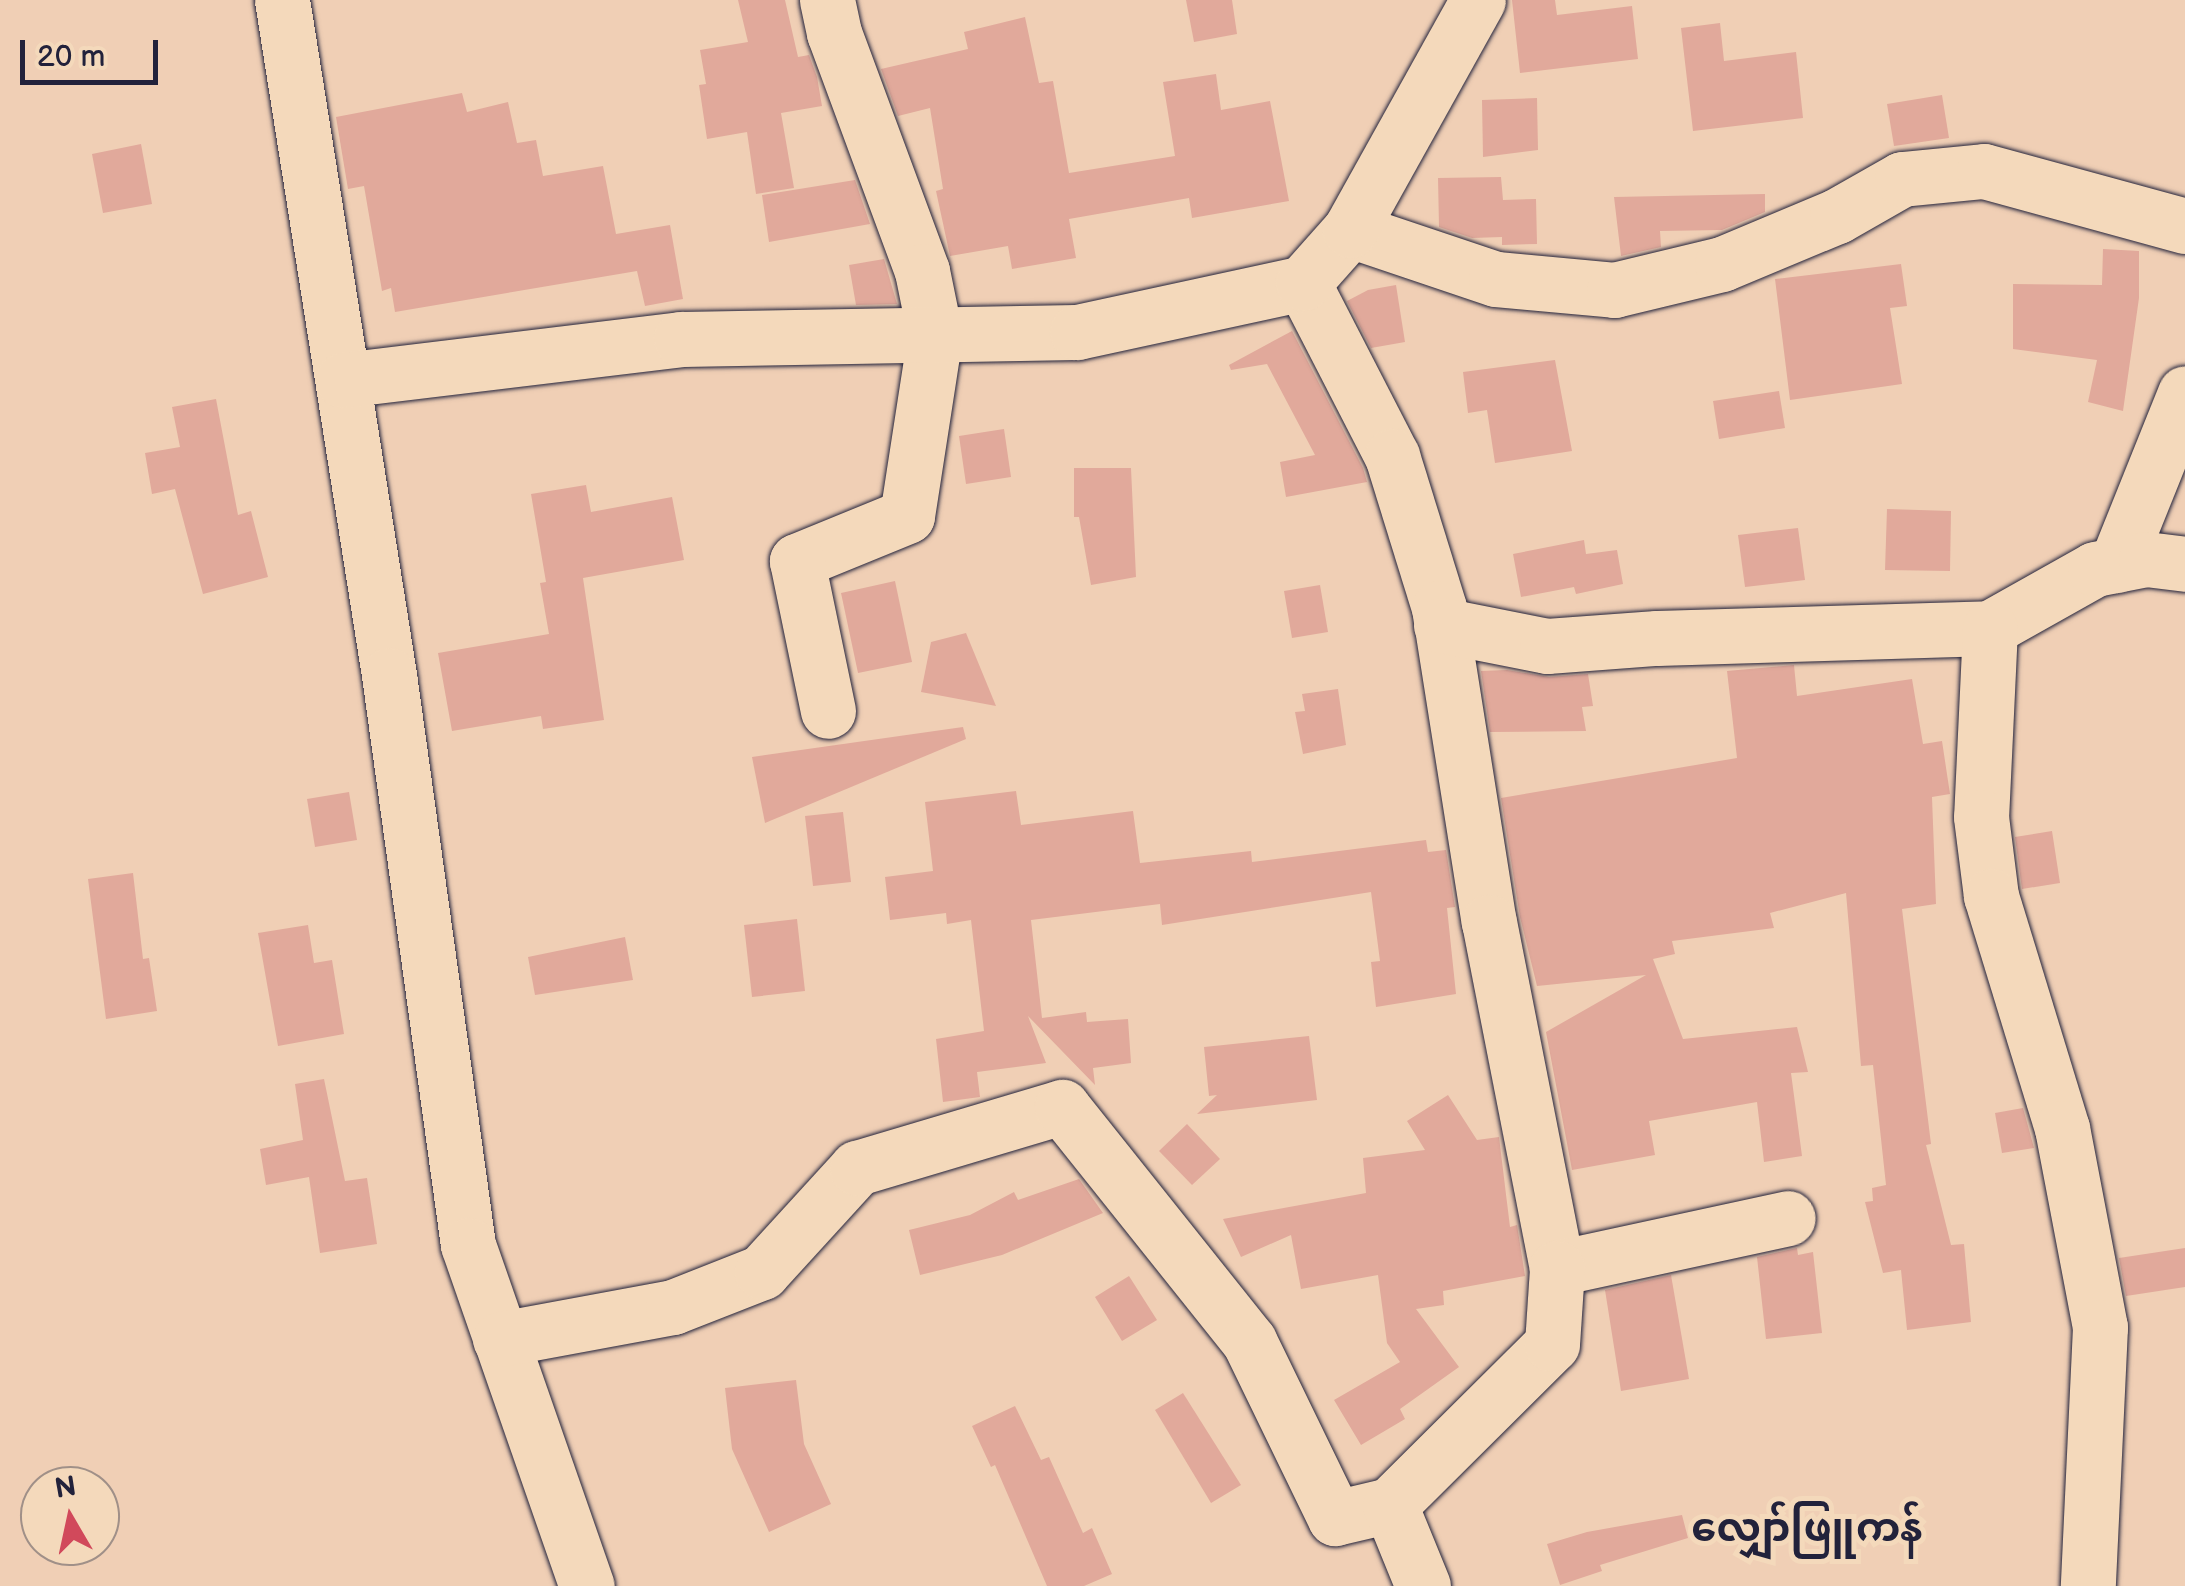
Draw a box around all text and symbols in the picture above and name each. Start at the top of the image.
scale bar [25,20,162,82]
text: 20 m [37,39,105,75]
north arrow [20,1466,120,1566]
text: N [53,1470,79,1506]
district label: လျှော်ဖြူကန် [1691,1505,1923,1553]

